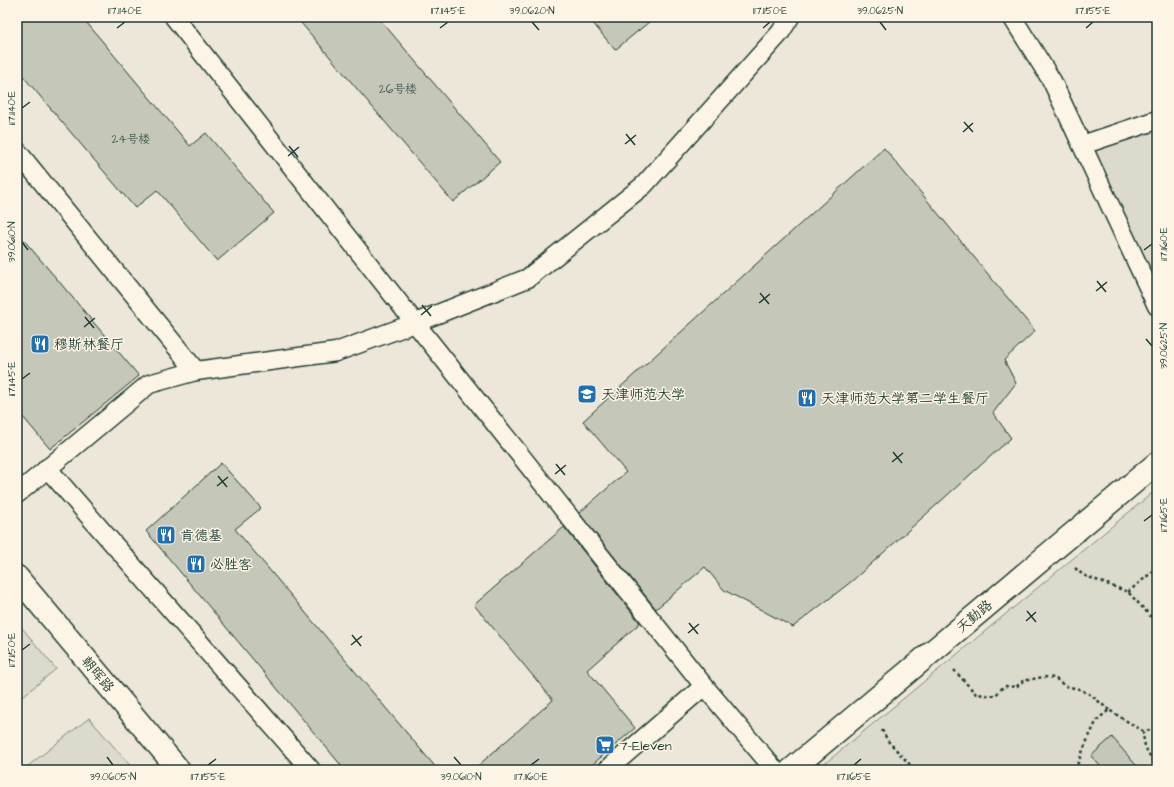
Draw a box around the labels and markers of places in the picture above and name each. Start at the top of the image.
restaurant icon: 穆斯林餐厅 [29,333,51,355]
place label: 穆斯林餐厅 [54,335,124,355]
school or university icon: 天津师范大学 [576,383,598,405]
place label: 天津师范大学 [601,385,685,405]
restaurant icon: 天津师范大学第二学生餐厅 [796,387,818,409]
place label: 天津师范大学第二学生餐厅 [821,389,989,409]
restaurant icon: 肯德基 [155,524,177,546]
place label: 肯德基 [180,526,222,546]
restaurant icon: 必胜客 [185,553,207,575]
place label: 必胜客 [210,555,252,575]
supermarket icon: 7-Eleven [594,734,616,756]
place label: 7-Eleven [619,736,672,756]

